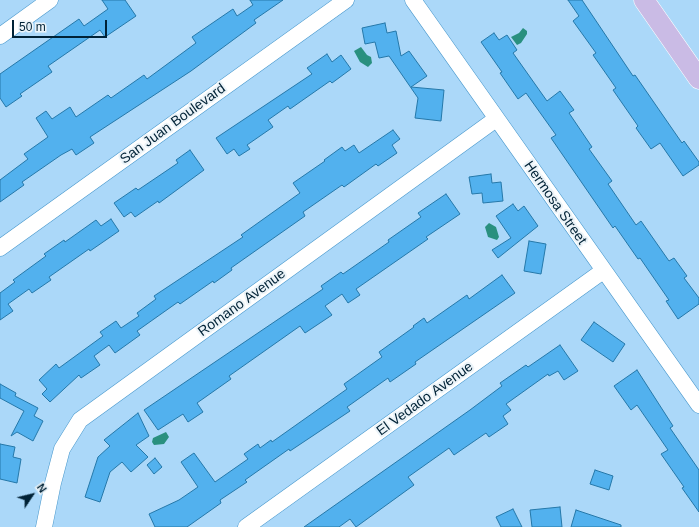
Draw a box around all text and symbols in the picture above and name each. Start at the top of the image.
scale bar [14,12,109,38]
text: 50 m [19,20,46,34]
street label: San Juan Boulevard [117,80,229,168]
street label: Hermosa Street [520,158,590,248]
street label: Romano Avenue [195,266,289,340]
street label: El Vedado Avenue [374,358,476,440]
north arrow [12,475,52,515]
text: N [35,481,49,495]

